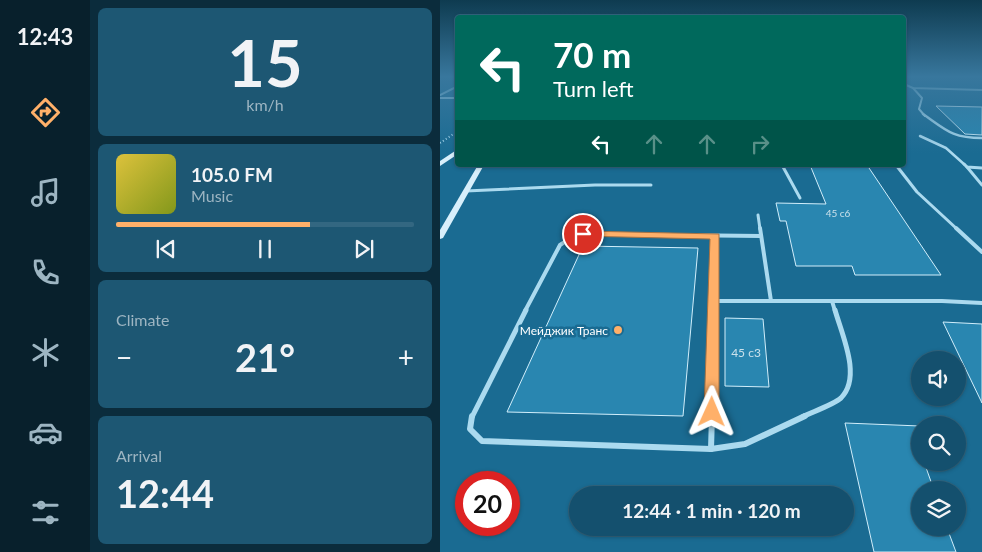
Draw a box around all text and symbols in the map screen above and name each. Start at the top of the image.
text: 12:43 [17,23,73,50]
text: 15 [227,23,303,101]
text: 70 m [553,33,631,75]
icon: left [470,35,535,100]
text: Turn left [553,75,634,102]
icon: directions [28,95,63,130]
text: km/h [246,95,284,114]
icon: left [587,130,615,158]
icon: ahead [640,130,668,158]
icon: ahead [693,130,721,158]
icon: right [746,130,774,158]
text: 105.0 FM [191,163,273,186]
icon: music [28,175,63,210]
text: Music [191,186,233,205]
house number: 45 с6 [826,207,851,219]
pin [562,213,604,255]
icon: arrive [569,220,597,248]
icon: previous [152,235,180,263]
icon: pause [251,235,279,263]
icon: next [350,235,378,263]
icon: phone [28,255,63,290]
text: Climate [116,310,169,329]
place label: Мейджик Транс [520,323,608,338]
marker: Мейджик Транс [612,324,624,336]
text: 21° [235,334,295,380]
icon: climate [28,335,63,370]
text: − [116,340,132,374]
text: + [398,340,414,374]
house number: 45 с3 [731,345,761,360]
map controls [911,351,966,536]
button: sound [911,351,966,406]
position arrow [685,385,737,437]
icon: car [28,415,63,450]
button: search [911,416,966,471]
text: Arrival [116,446,162,465]
text: 12:44 [116,470,214,516]
speed limit sign: 20 [455,471,520,536]
button: layers [911,481,966,536]
icon: filters [28,495,63,530]
text: 12:44 · 1 min · 120 m [622,499,801,522]

